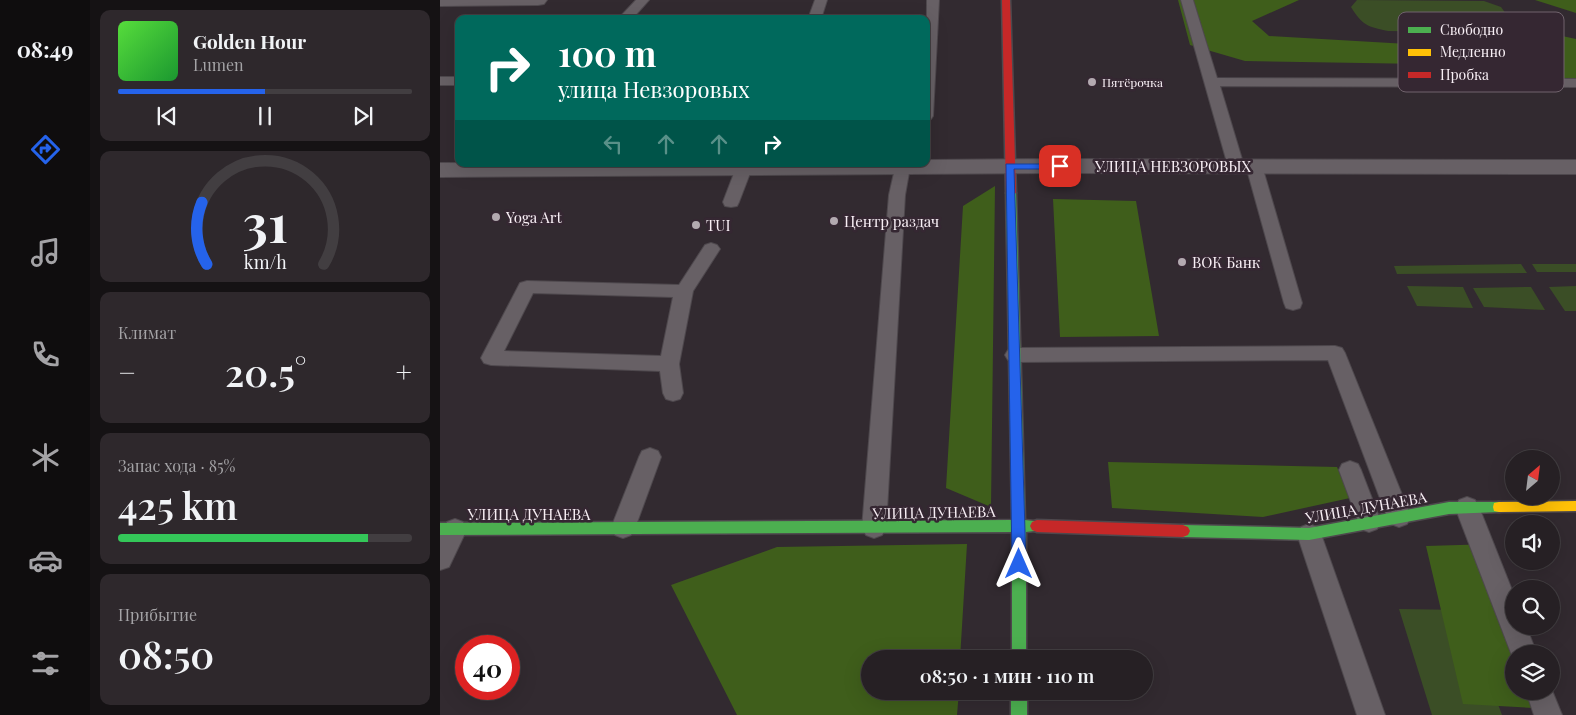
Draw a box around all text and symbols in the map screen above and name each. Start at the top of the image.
legend [1398,12,1564,92]
text: Свободно [1440,20,1504,39]
text: Golden Hour [193,28,306,54]
text: 100 m [558,29,656,76]
text: 08:49 [17,34,73,64]
icon: right [475,35,540,100]
text: Медленно [1440,42,1506,61]
text: Lumen [193,54,244,75]
text: Пробка [1440,65,1489,84]
text: улица Невзоровых [558,74,750,104]
place label: Пятёрочка [1102,74,1163,90]
marker: Пятёрочка [1086,76,1098,88]
icon: previous [153,102,181,130]
icon: pause [251,102,279,130]
icon: next [349,102,377,130]
icon: left [599,130,627,158]
icon: ahead [652,130,680,158]
icon: ahead [705,130,733,158]
icon: right [758,130,786,158]
icon: directions [28,132,63,167]
pin [1039,145,1081,187]
icon: arrive [1046,152,1074,180]
street label: УЛИЦА НЕВЗОРОВЫХ [1094,156,1252,176]
text: 31 [242,187,288,256]
place label: Yoga Art [505,207,562,227]
marker: Yoga Art [490,211,502,223]
place label: Центр раздач [844,211,940,231]
place label: TUI [706,215,731,235]
marker: Центр раздач [828,215,840,227]
marker: TUI [690,219,702,231]
icon: music [28,235,63,270]
text: km/h [244,250,287,273]
place label: ВОК Банк [1192,252,1261,272]
marker: ВОК Банк [1176,256,1188,268]
text: Климат [118,322,176,343]
icon: phone [28,337,63,372]
text: 20.5° [225,346,307,397]
text: − [118,353,136,390]
text: + [396,353,412,390]
icon: climate [28,440,63,475]
north arrow [1505,450,1560,505]
map controls [1505,450,1560,700]
text: Запас хода · 85% [118,455,235,476]
text: 425 km [118,479,238,530]
street label: УЛИЦА ДУНАЕВА [1303,486,1429,528]
street label: УЛИЦА ДУНАЕВА [871,501,996,523]
street label: УЛИЦА ДУНАЕВА [466,504,591,524]
button: sound [1505,515,1560,570]
position arrow [992,537,1044,589]
icon: car [28,543,63,578]
button: search [1505,580,1560,635]
text: Прибытие [118,604,197,625]
text: 08:50 [118,628,214,679]
speed limit sign: 40 [455,635,520,700]
button: layers [1505,645,1560,700]
icon: filters [28,646,63,681]
text: 08:50 · 1 мин · 110 m [920,662,1094,688]

